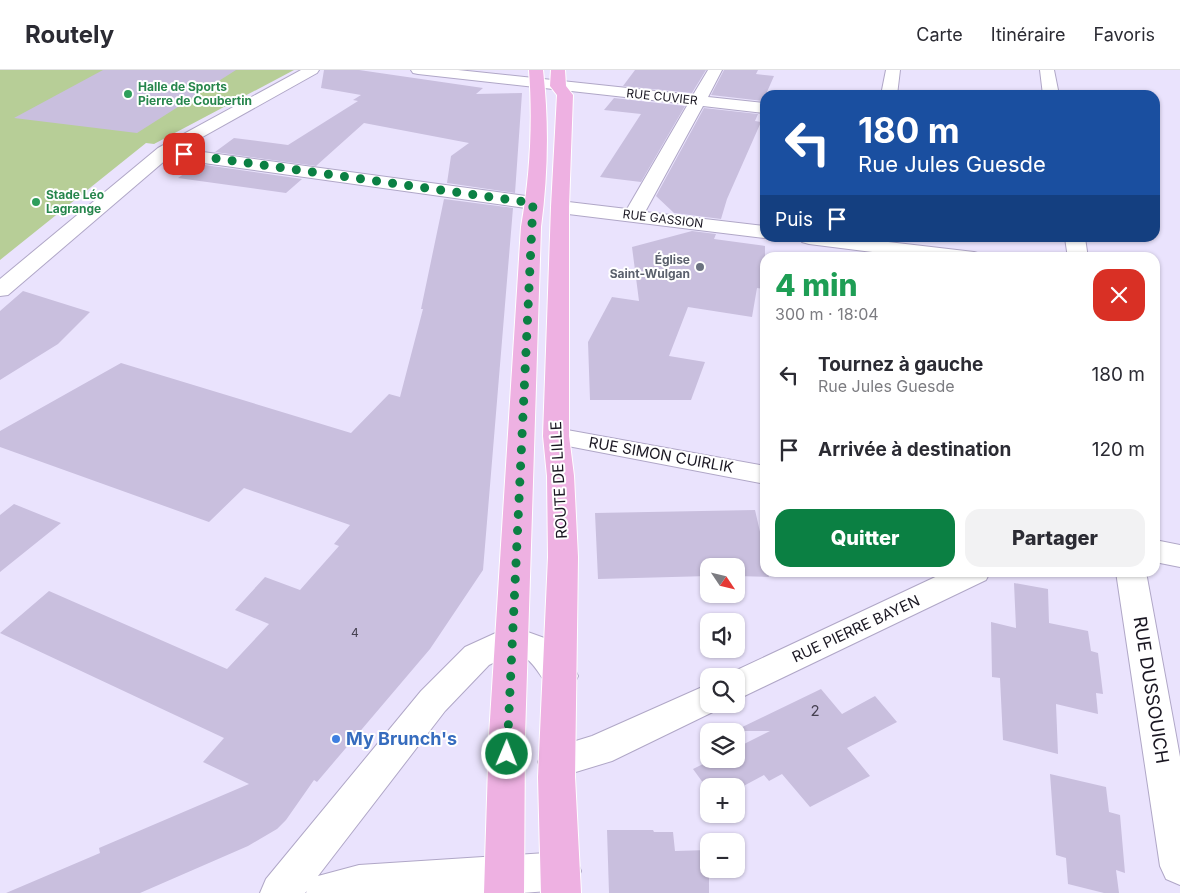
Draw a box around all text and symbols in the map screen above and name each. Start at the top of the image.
text: Routely [25,20,114,49]
text: Carte [916,24,963,45]
text: Itinéraire [991,24,1065,45]
text: Favoris [1093,24,1155,45]
place label: Halle de Sports Pierre de Coubertin [138,79,252,108]
street label: RUE CUVIER [626,85,699,108]
marker: Halle de Sports Pierre de Coubertin [122,88,134,100]
text: 180 m [858,109,960,151]
icon: left [775,110,840,175]
pin [163,133,205,175]
icon: arrive [170,140,198,168]
text: Rue Jules Guesde [858,151,1046,177]
place label: Stade Léo Lagrange [46,187,104,216]
marker: Stade Léo Lagrange [30,196,42,208]
icon: arrive [823,205,851,233]
street label: RUE GASSION [622,206,704,231]
text: Puis [775,208,813,231]
place label: Église Saint-Wulgan [610,252,690,281]
marker: Église Saint-Wulgan [694,261,706,273]
text: 4 min [775,267,858,303]
button: close [1093,269,1145,321]
text: 300 m · 18:04 [775,304,879,324]
text: Tournez à gauche [818,353,983,376]
icon: left [775,361,803,389]
text: 180 m [1092,363,1145,386]
text: Rue Jules Guesde [818,376,955,396]
street label: ROUTE DE LILLE [546,421,571,539]
street label: RUE SIMON CUIRLIK [587,432,735,477]
icon: arrive [775,436,803,464]
text: Arrivée à destination [818,438,1011,461]
text: 120 m [1092,438,1145,461]
button: Quitter [775,509,955,567]
button: Partager [965,509,1145,567]
north arrow [700,558,745,602]
map controls [700,558,745,878]
street label: RUE PIERRE BAYEN [789,591,923,666]
button: sound [700,613,745,658]
street label: RUE DUSSOUICH [1129,615,1174,765]
house number: 4 [351,625,359,640]
button: search [700,668,745,713]
house number: 2 [810,701,820,720]
button: layers [700,723,745,768]
position arrow [480,727,532,779]
place label: My Brunch's [346,728,457,749]
marker: My Brunch's [330,733,342,745]
button: + [700,778,745,823]
button: − [700,833,745,878]

